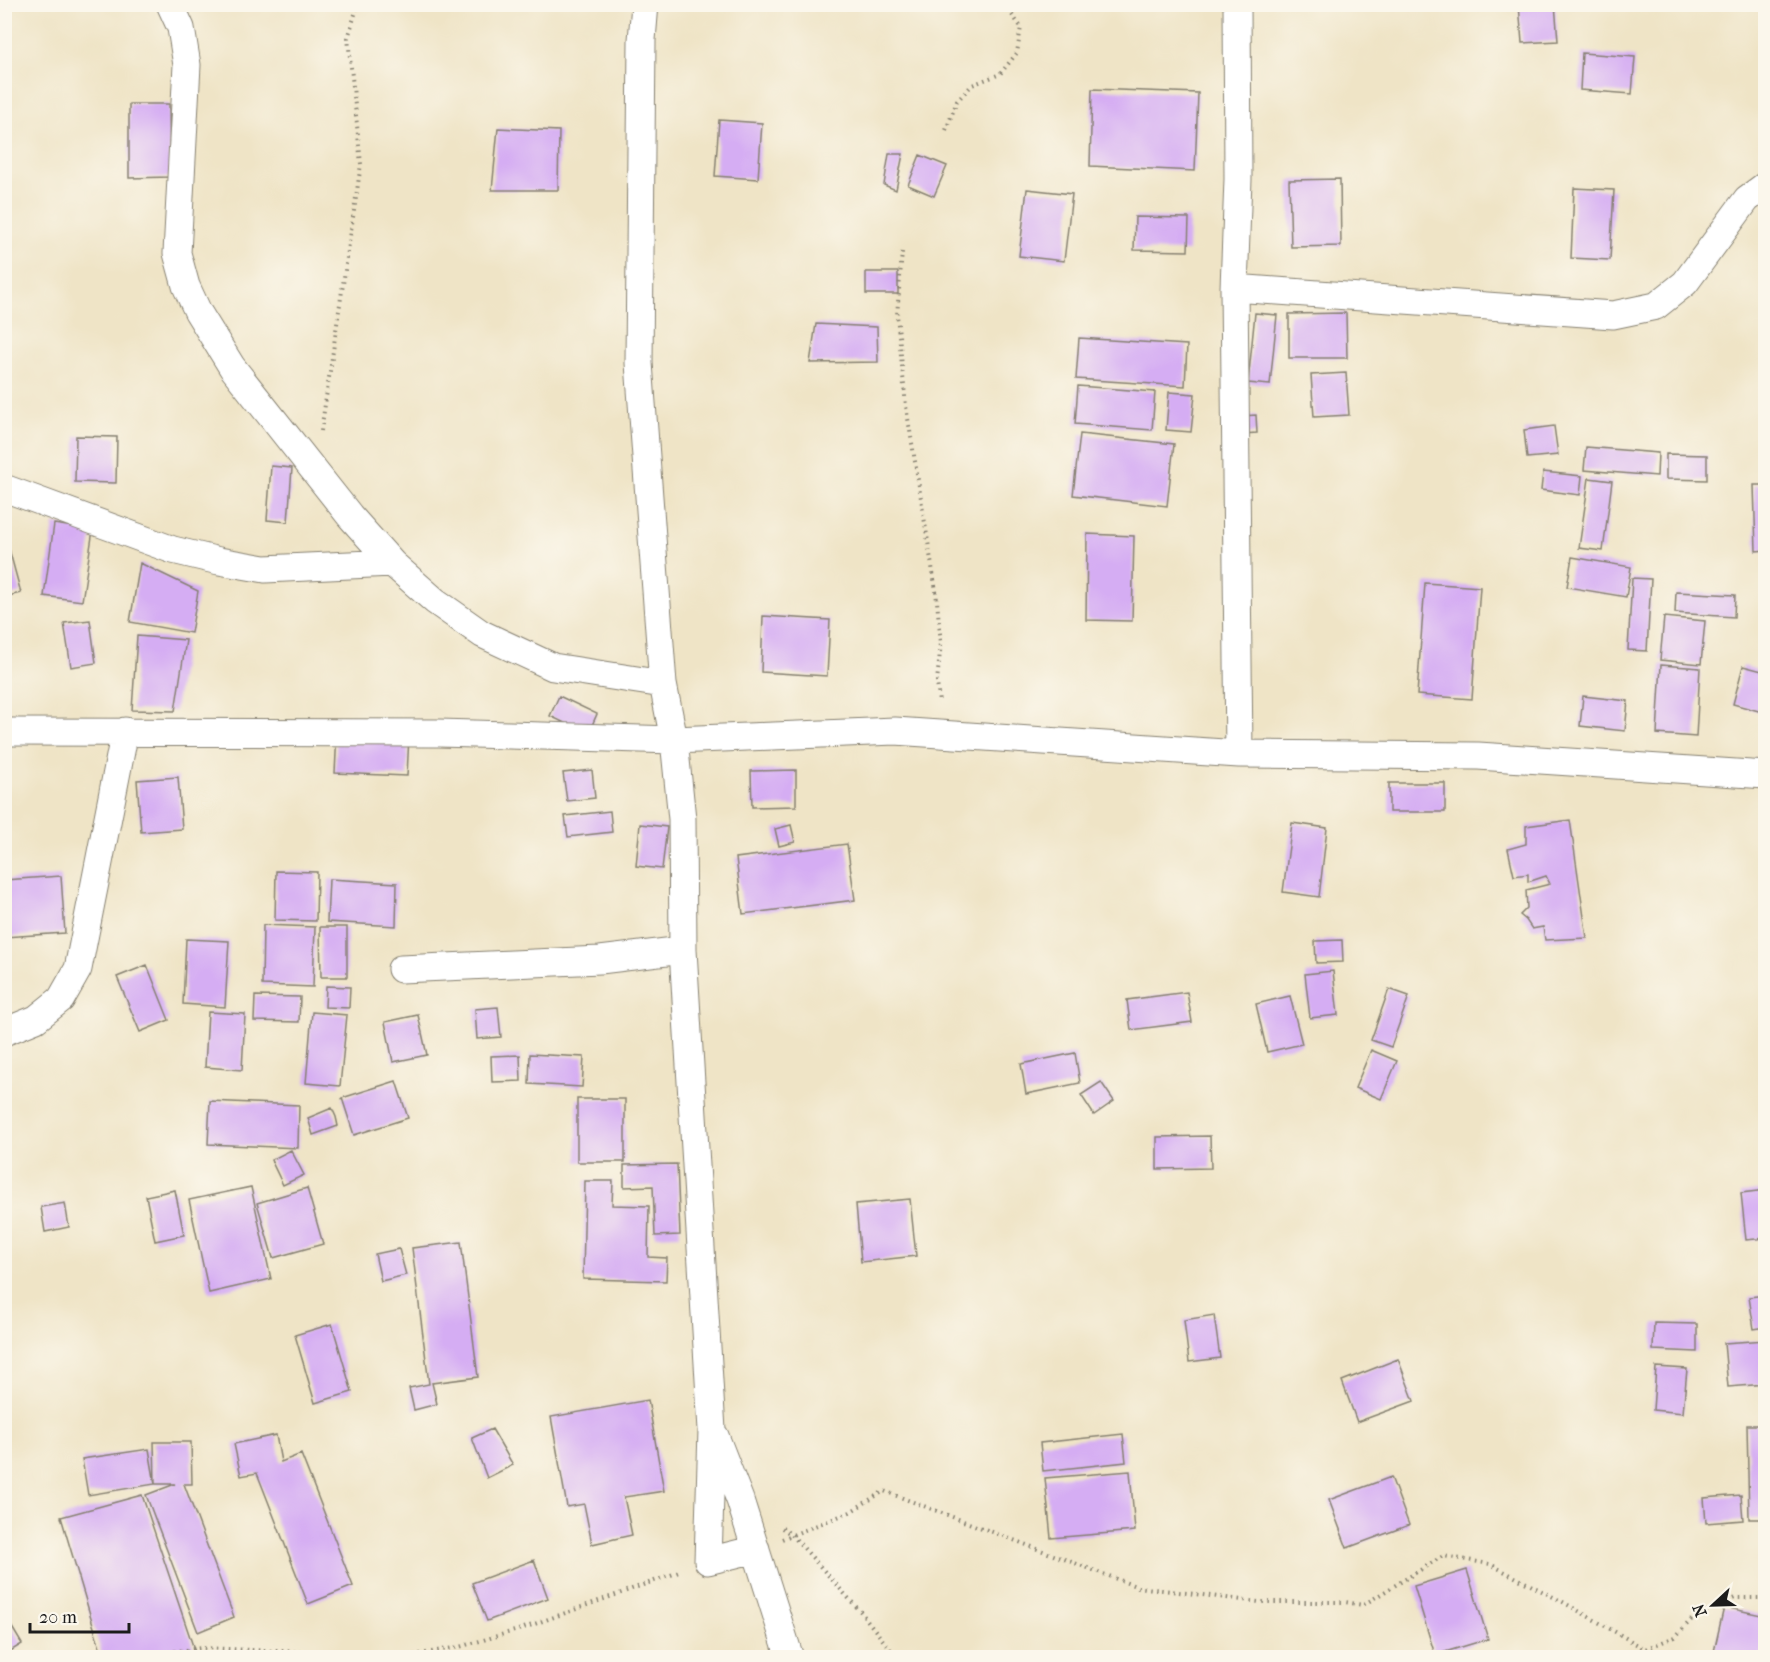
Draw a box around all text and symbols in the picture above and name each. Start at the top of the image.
north arrow [1683,1575,1743,1635]
scale bar [30,1596,129,1634]
text: N [1688,1600,1711,1620]
text: 20 m [39,1607,77,1628]

